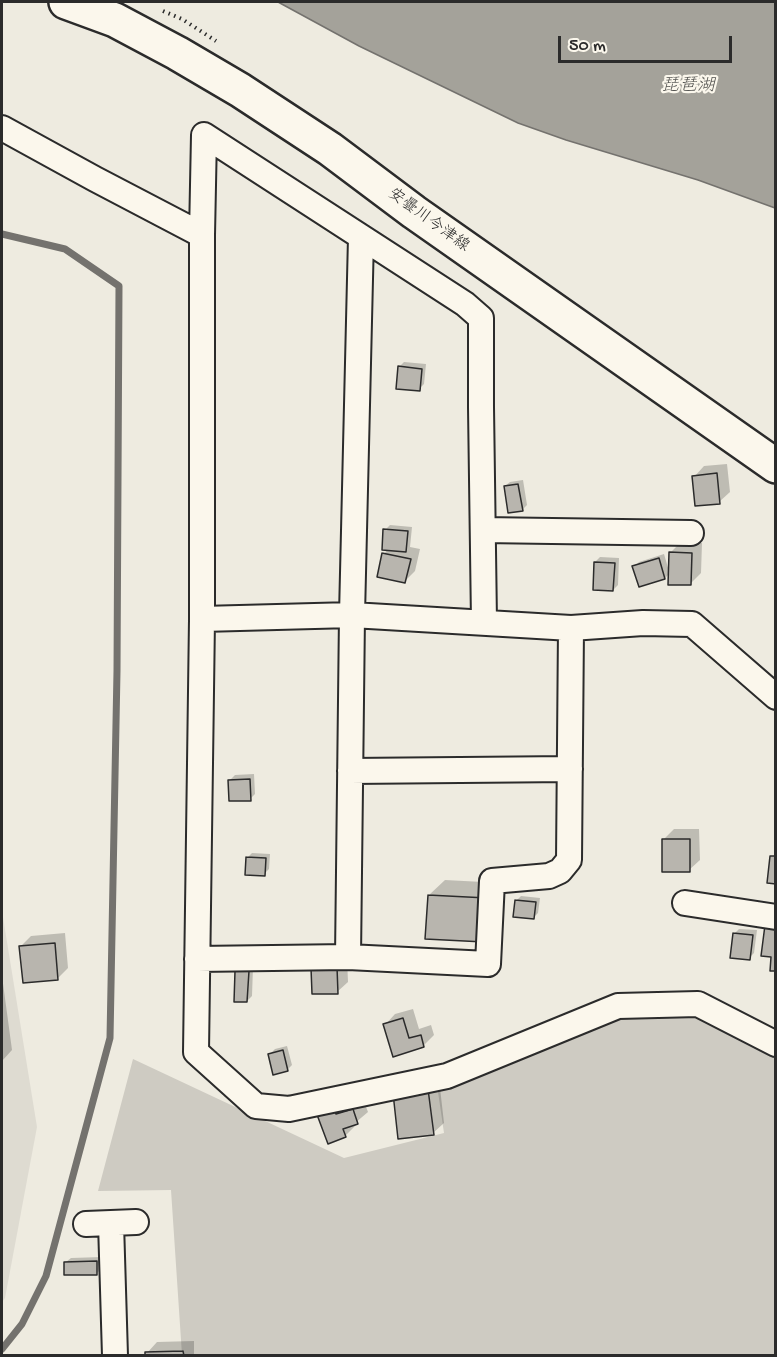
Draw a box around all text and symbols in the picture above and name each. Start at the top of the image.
scale bar [561,24,735,62]
text: 50 m [569,36,606,57]
water label: 琵琶湖 [661,76,715,98]
street label: 安曇川今津線 [384,185,472,257]

